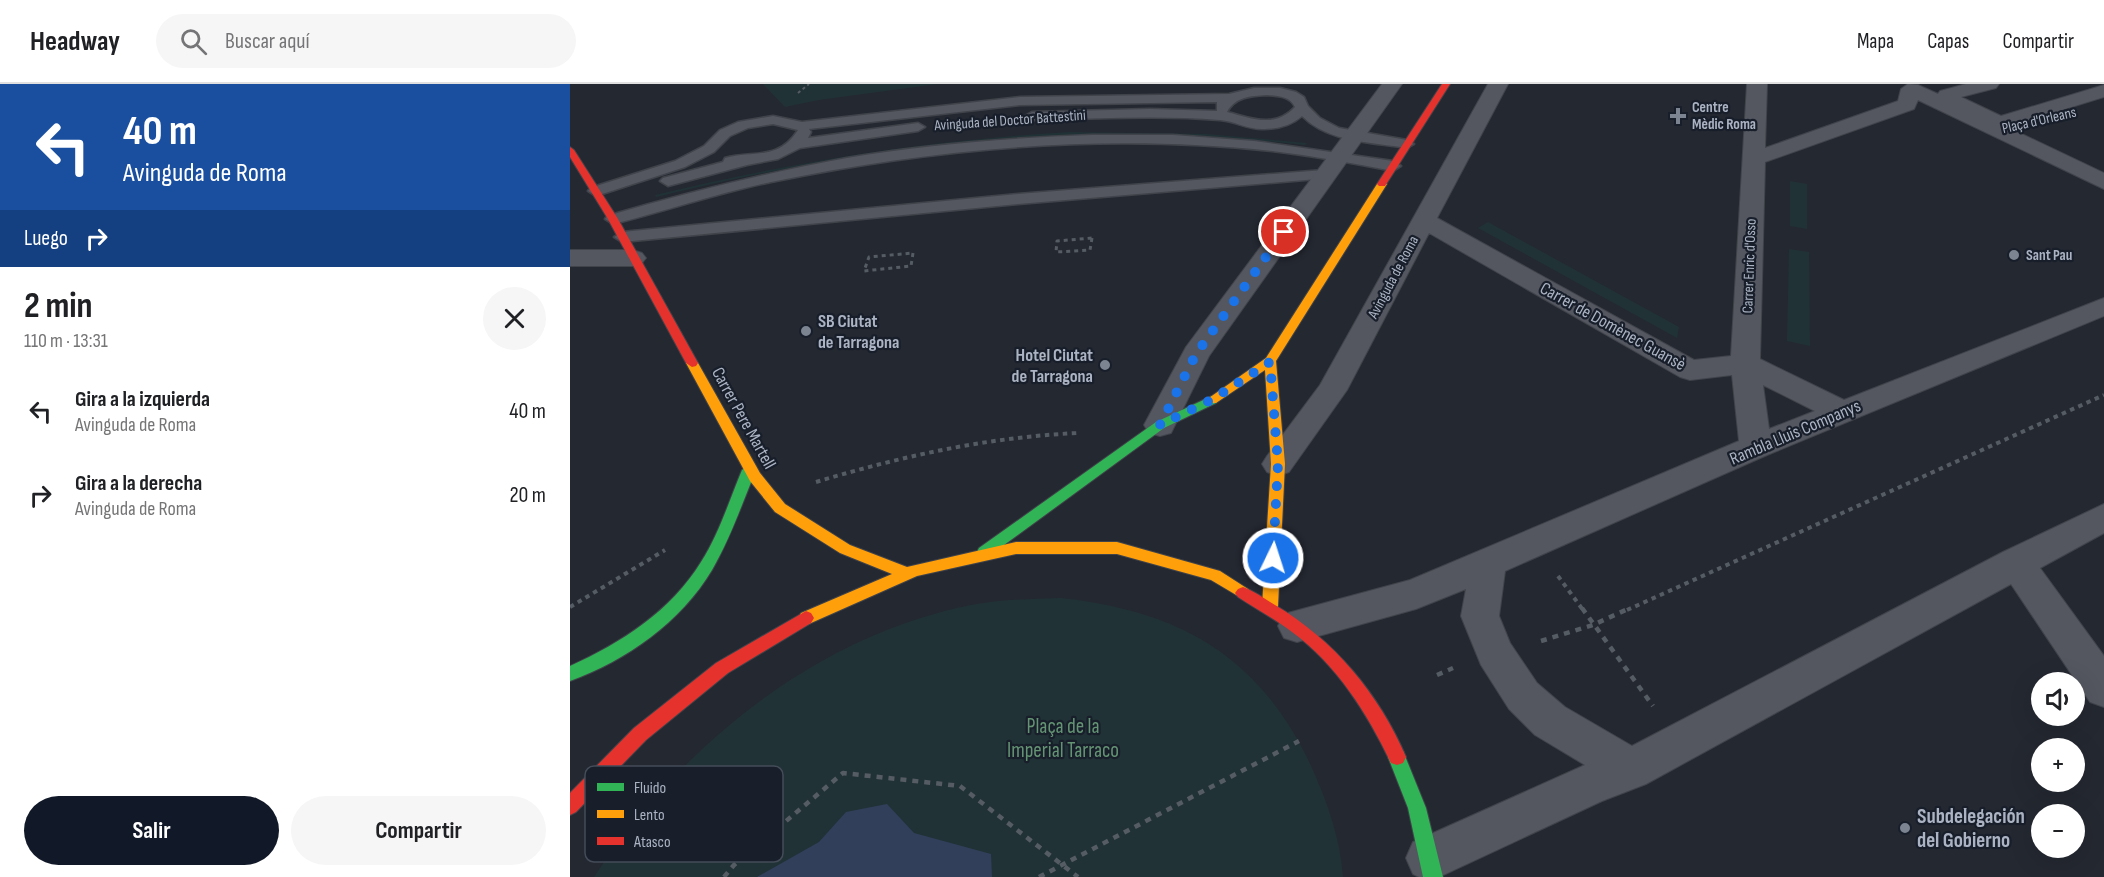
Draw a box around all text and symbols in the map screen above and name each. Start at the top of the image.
search box [156,14,576,68]
text: Headway [30,25,120,58]
icon: search [177,25,210,58]
text: Buscar aquí [225,28,310,55]
text: Mapa [1857,29,1894,54]
text: Capas [1927,29,1969,54]
text: Compartir [2002,29,2074,54]
place label: Centre Mèdic Roma [1692,98,1756,134]
street label: Plaça d'Orleans [2000,103,2078,138]
text: 40 m [123,106,197,157]
street label: Avinguda del Doctor Battestini [933,106,1087,135]
marker: Centre Mèdic Roma [1669,107,1687,125]
icon: left [24,108,102,186]
text: Avinguda de Roma [123,157,287,189]
pin [1258,206,1309,257]
icon: arrive [1267,215,1300,248]
street label: Carrer Enric d'Osso [1738,218,1761,314]
icon: right [80,222,113,255]
text: Luego [24,225,68,252]
street label: Avinguda de Roma [1363,232,1423,323]
place label: Sant Pau [2026,246,2072,265]
marker: Sant Pau [2007,248,2021,262]
street label: Carrer de Domènec Guansè [1536,278,1689,375]
text: 2 min [24,285,93,328]
button: close [483,287,546,350]
place label: SB Ciutat de Tarragona [818,311,899,353]
marker: SB Ciutat de Tarragona [799,324,813,338]
text: 110 m · 13:31 [24,329,108,353]
place label: Hotel Ciutat de Tarragona [1012,345,1093,387]
marker: Hotel Ciutat de Tarragona [1098,358,1112,372]
street label: Carrer Pere Martell [707,364,780,473]
text: Gira a la izquierda [75,386,210,413]
icon: left [24,395,57,428]
street label: Rambla Lluis Companys [1726,395,1864,470]
text: 40 m [509,398,546,425]
text: Avinguda de Roma [75,413,196,437]
text: Gira a la derecha [75,470,202,497]
icon: right [24,479,57,512]
text: 20 m [510,482,546,509]
text: Avinguda de Roma [75,497,196,521]
position arrow [1241,526,1305,590]
map controls [2031,672,2085,858]
button: sound [2031,672,2085,726]
park label: Plaça de la Imperial Tarraco [1007,714,1119,763]
button: + [2031,738,2085,792]
legend [585,766,783,862]
text: Fluido [634,779,666,798]
button: Salir [24,796,279,865]
button: Compartir [291,796,546,865]
place label: Subdelegación del Gobierno [1917,804,2025,853]
button: − [2031,804,2085,858]
text: Lento [634,806,665,825]
marker: Subdelegación del Gobierno [1898,821,1912,835]
text: Atasco [633,833,671,852]

